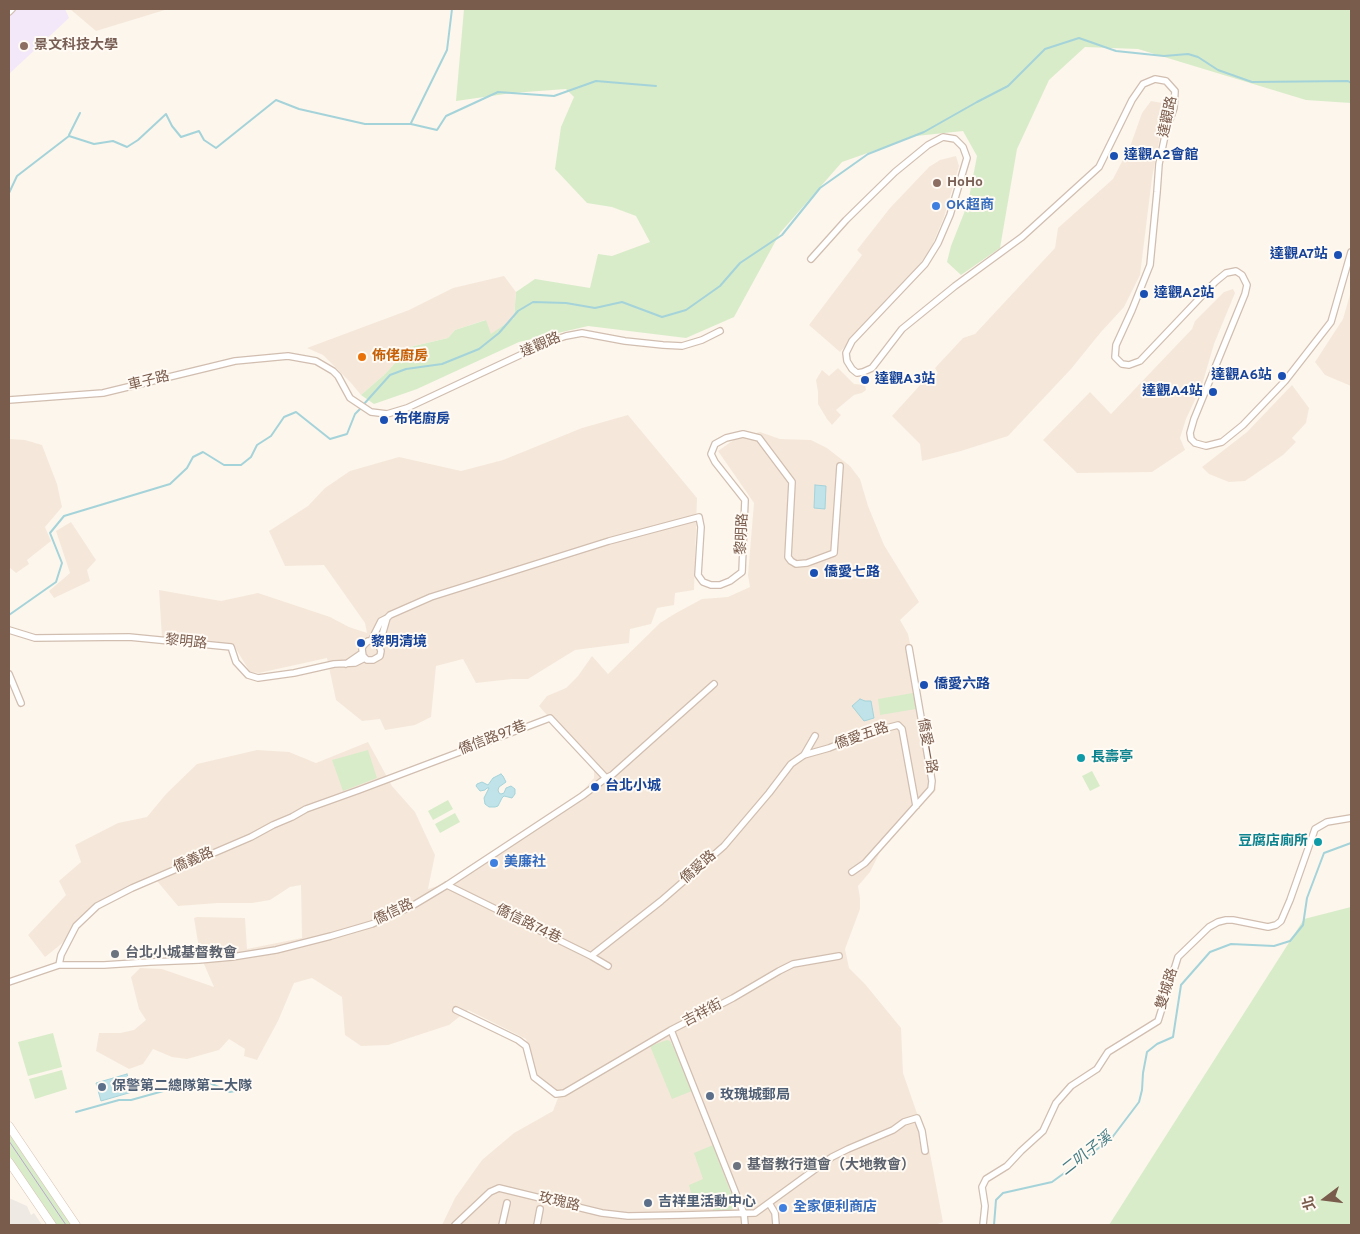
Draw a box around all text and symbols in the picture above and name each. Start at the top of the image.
place label: 景文科技大學 [34,38,118,54]
marker: 景文科技大學 [18,40,30,52]
street label: 達觀路 [1156,95,1182,139]
place label: 達觀A2會館 [1124,148,1199,164]
marker: 達觀A2會館 [1108,150,1120,162]
place label: HoHo [947,175,983,191]
marker: HoHo [931,177,943,189]
place label: OK超商 [946,198,994,214]
marker: OK超商 [930,200,942,212]
place label: 達觀A7站 [1270,247,1328,263]
marker: 達觀A7站 [1332,249,1344,261]
place label: 達觀A2站 [1154,286,1215,302]
marker: 達觀A2站 [1138,288,1150,300]
street label: 達觀路 [518,330,564,362]
place label: 佈佬廚房 [372,349,428,365]
marker: 佈佬廚房 [356,351,368,363]
place label: 達觀A6站 [1211,368,1272,384]
street label: 車子路 [127,369,171,395]
marker: 達觀A6站 [1276,370,1288,382]
place label: 達觀A3站 [875,372,935,388]
marker: 達觀A3站 [859,374,871,386]
place label: 達觀A4站 [1142,384,1203,400]
marker: 達觀A4站 [1207,386,1219,398]
place label: 布佬廚房 [394,412,450,428]
marker: 布佬廚房 [378,414,390,426]
street label: 黎明路 [734,513,752,555]
place label: 僑愛七路 [824,565,880,581]
marker: 僑愛七路 [808,567,820,579]
street label: 黎明路 [164,632,208,654]
place label: 黎明清境 [371,635,427,651]
marker: 黎明清境 [355,637,367,649]
place label: 僑愛六路 [934,677,990,693]
marker: 僑愛六路 [918,679,930,691]
street label: 僑愛一路 [913,717,939,775]
street label: 僑信路97巷 [457,718,529,760]
street label: 僑愛五路 [833,720,891,754]
place label: 長壽亭 [1091,750,1133,766]
marker: 長壽亭 [1075,752,1087,764]
place label: 台北小城 [605,779,661,795]
marker: 台北小城 [589,781,601,793]
place label: 豆腐店廁所 [1238,834,1308,850]
marker: 豆腐店廁所 [1312,836,1324,848]
street label: 僑義路 [171,845,217,877]
street label: 僑愛路 [678,848,720,888]
place label: 美廉社 [504,855,546,871]
marker: 美廉社 [488,857,500,869]
street label: 僑信路 [371,897,417,929]
street label: 僑信路74巷 [493,902,563,948]
place label: 台北小城基督教會 [125,946,237,962]
marker: 台北小城基督教會 [109,948,121,960]
street label: 雙城路 [1154,966,1182,1012]
street label: 吉祥街 [681,997,725,1031]
place label: 保警第二總隊第二大隊 [112,1079,252,1095]
marker: 保警第二總隊第二大隊 [96,1081,108,1093]
place label: 玫瑰城郵局 [720,1088,790,1104]
marker: 玫瑰城郵局 [704,1090,716,1102]
water label: 二叭子溪 [1058,1129,1116,1181]
place label: 基督教行道會（大地教會） [747,1158,915,1174]
marker: 基督教行道會（大地教會） [731,1160,743,1172]
north arrow [1300,1174,1350,1224]
street label: 玫瑰路 [537,1190,581,1216]
text: 北 [1300,1194,1320,1212]
place label: 吉祥里活動中心 [658,1195,756,1211]
marker: 吉祥里活動中心 [642,1197,654,1209]
place label: 全家便利商店 [793,1200,877,1216]
marker: 全家便利商店 [777,1202,789,1214]

